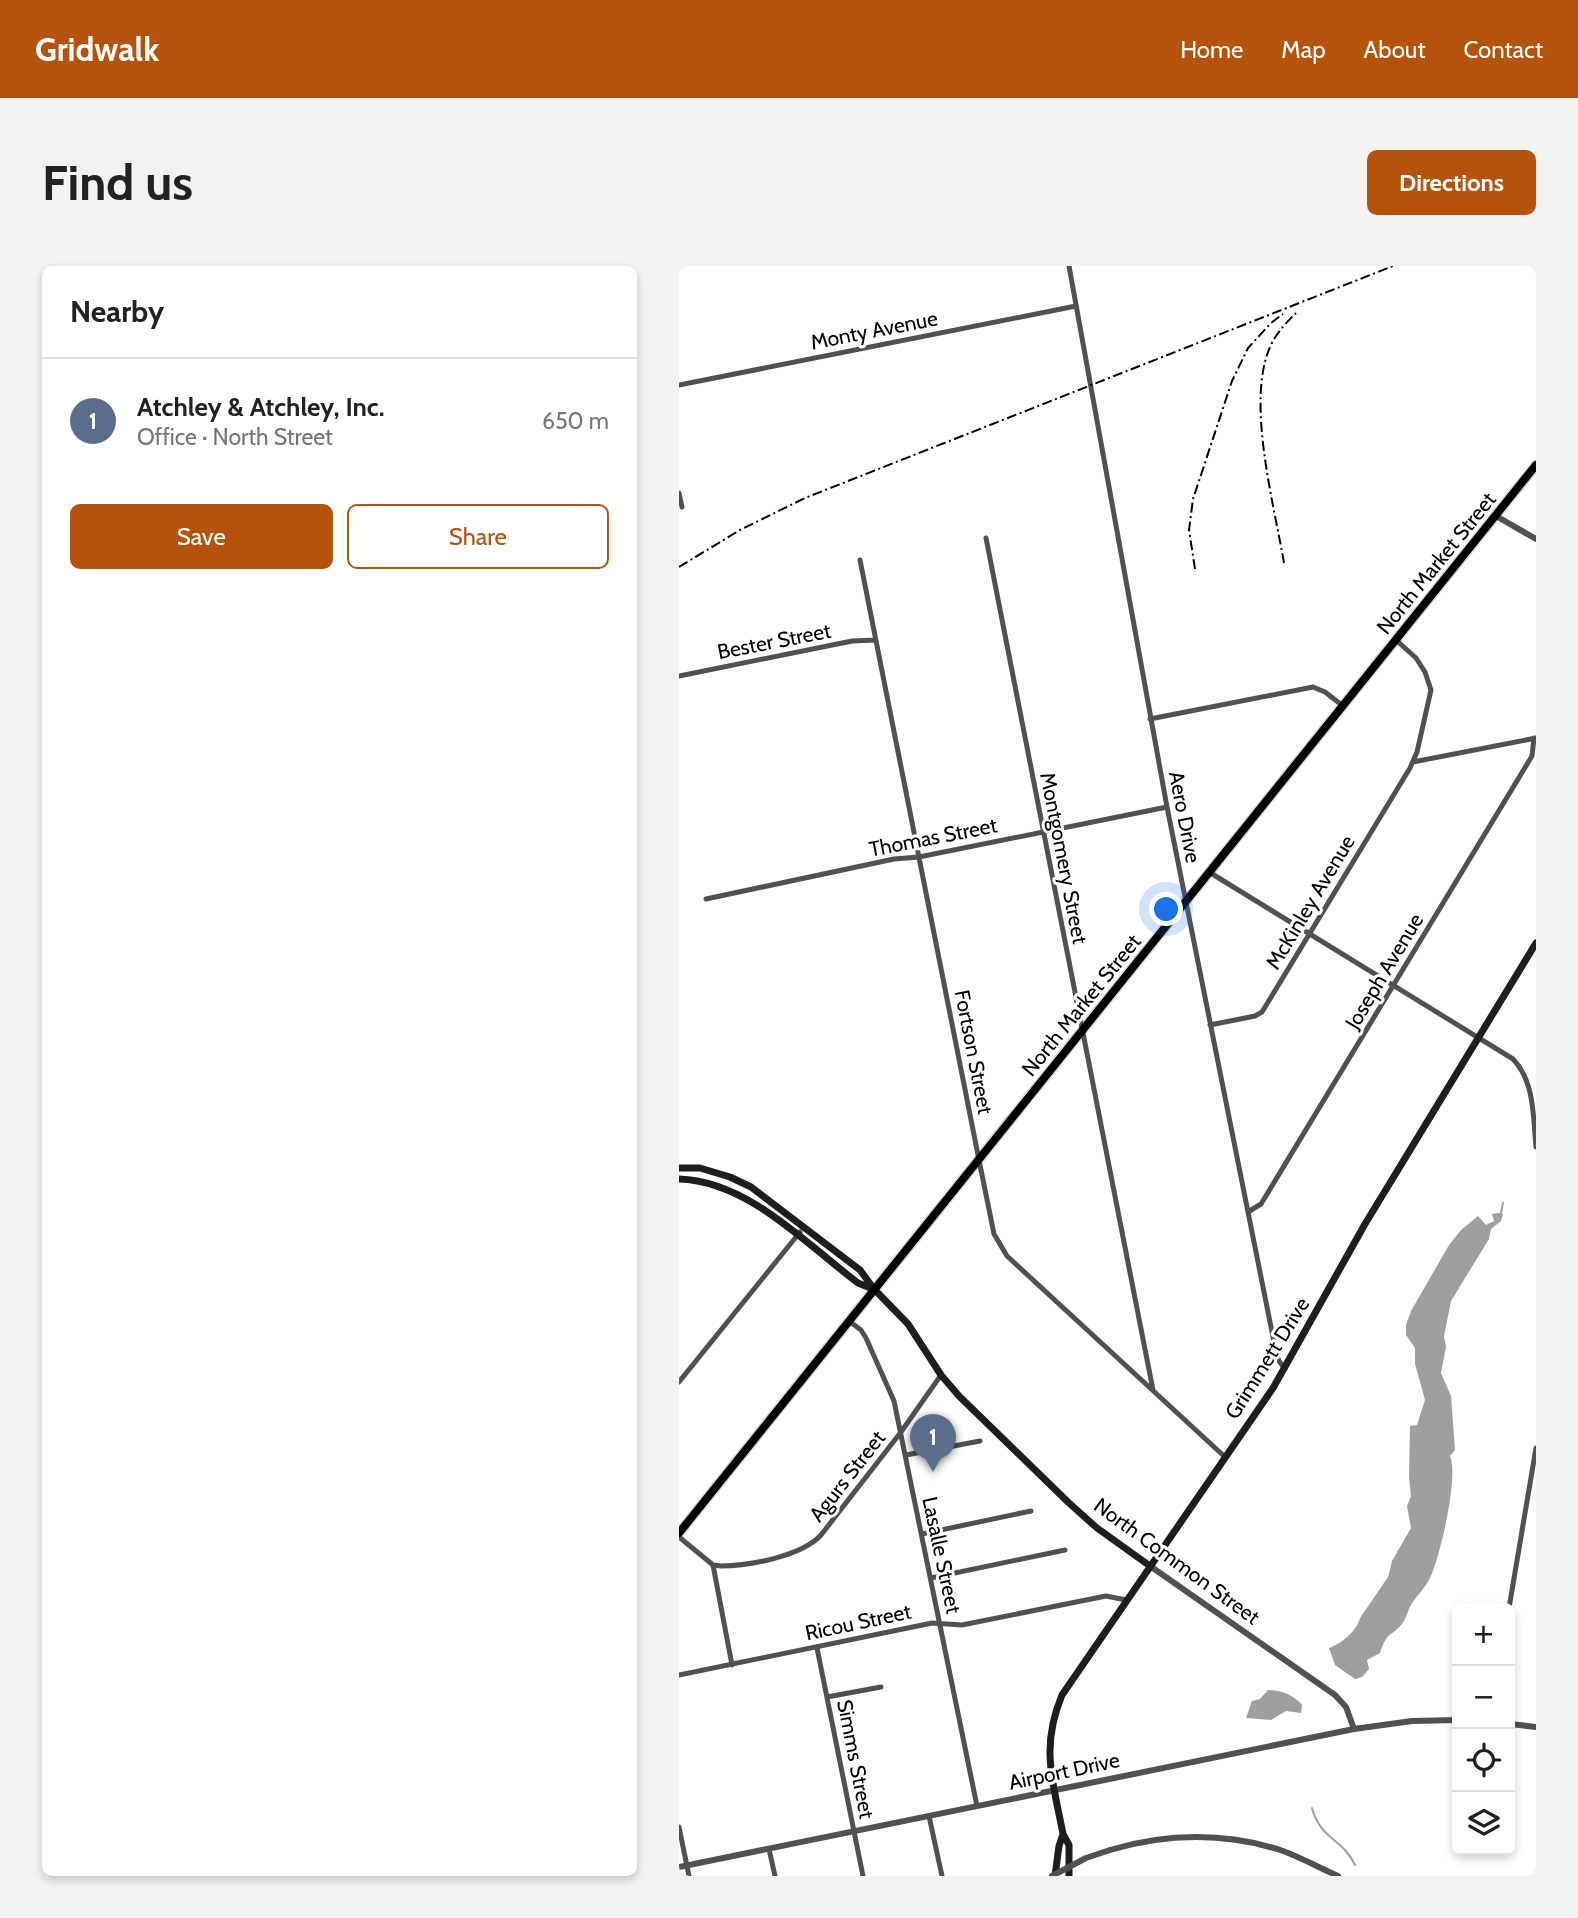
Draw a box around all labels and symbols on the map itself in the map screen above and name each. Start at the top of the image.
street label: Monty Avenue [808,305,940,355]
street label: North Market Street [1371,487,1501,639]
street label: Bester Street [715,618,833,664]
street label: Aero Drive [1164,769,1206,865]
street label: Montgomery Street [1035,770,1093,946]
street label: Thomas Street [867,812,999,862]
street label: McKinley Avenue [1260,830,1360,974]
your location [1149,892,1183,926]
street label: Joseph Avenue [1339,908,1428,1034]
street label: North Market Street [1016,929,1146,1081]
street label: Fortson Street [950,988,998,1116]
street label: Grimmett Drive [1220,1292,1314,1423]
pin: 1 [910,1414,956,1472]
street label: Agurs Street [804,1426,890,1526]
street label: North Common Street [1089,1492,1265,1630]
street label: Lasalle Street [917,1494,967,1616]
street label: Ricou Street [803,1599,913,1645]
street label: Simms Street [832,1697,880,1821]
street label: Airport Drive [1006,1747,1122,1795]

